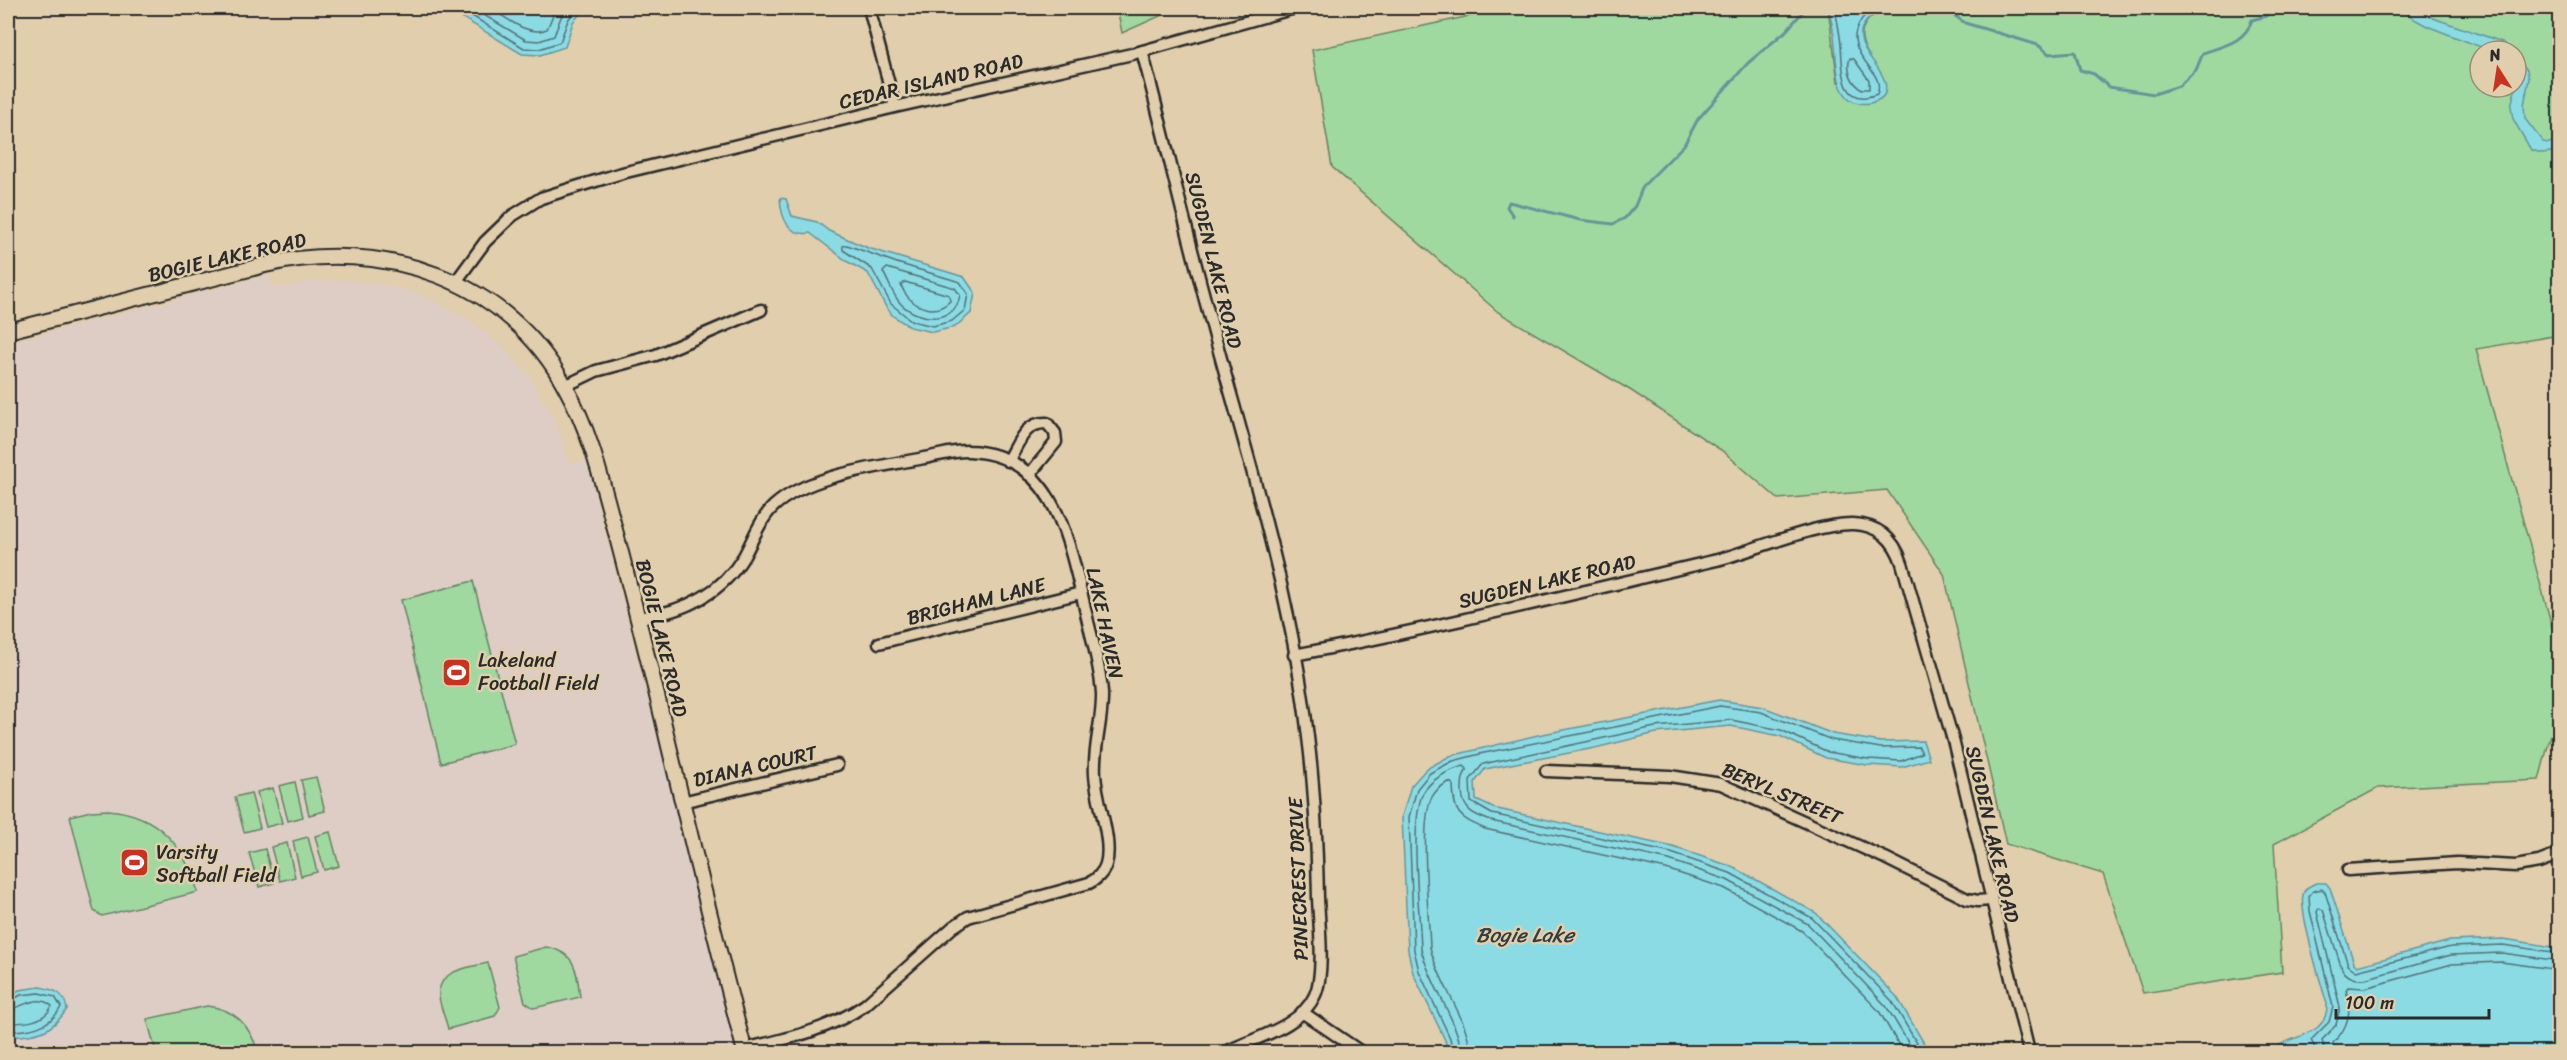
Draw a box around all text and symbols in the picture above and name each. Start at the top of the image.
north arrow [2468,39,2528,99]
text: N [2486,39,2504,70]
street label: CEDAR ISLAND ROAD [836,43,1027,120]
street label: SUGDEN LAKE ROAD [1175,168,1252,352]
street label: BOGIE LAKE ROAD [144,222,310,293]
street label: SUGDEN LAKE ROAD [1455,544,1639,619]
street label: BOGIE LAKE ROAD [625,556,698,721]
street label: LAKE HAVEN [1076,564,1133,682]
street label: BRIGHAM LANE [903,567,1051,636]
place label: Lakeland Football Field [478,643,600,701]
sports icon: Lakeland Football Field [441,656,473,688]
street label: DIANA COURT [690,735,822,798]
street label: SUGDEN LAKE ROAD [1955,742,2030,926]
street label: BERYL STREET [1716,752,1849,835]
street label: PINECREST DRIVE [1278,795,1319,961]
place label: Varsity Softball Field [156,835,278,893]
sports icon: Varsity Softball Field [119,847,151,879]
water label: Bogie Lake [1476,916,1576,954]
scale bar [2336,982,2489,1020]
text: 100 m [2345,987,2394,1019]

